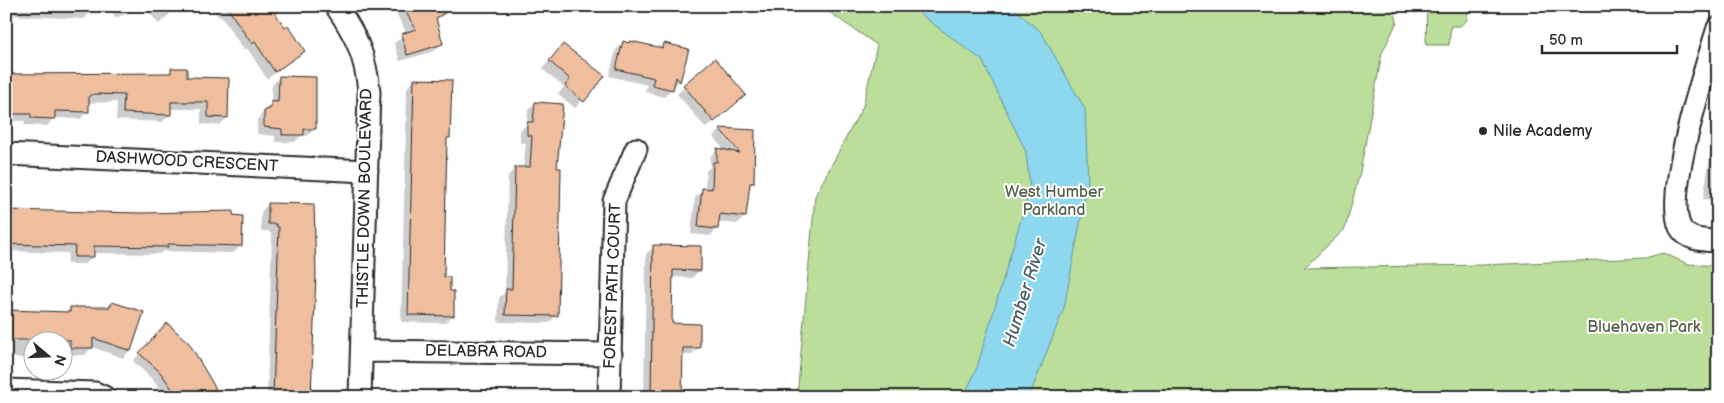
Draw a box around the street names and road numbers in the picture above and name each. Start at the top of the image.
street label: THISTLE DOWN BOULEVARD [354,88,376,308]
street label: DASHWOOD CRESCENT [95,148,279,176]
street label: FOREST PATH COURT [601,202,625,369]
street label: DELABRA ROAD [425,341,547,363]

